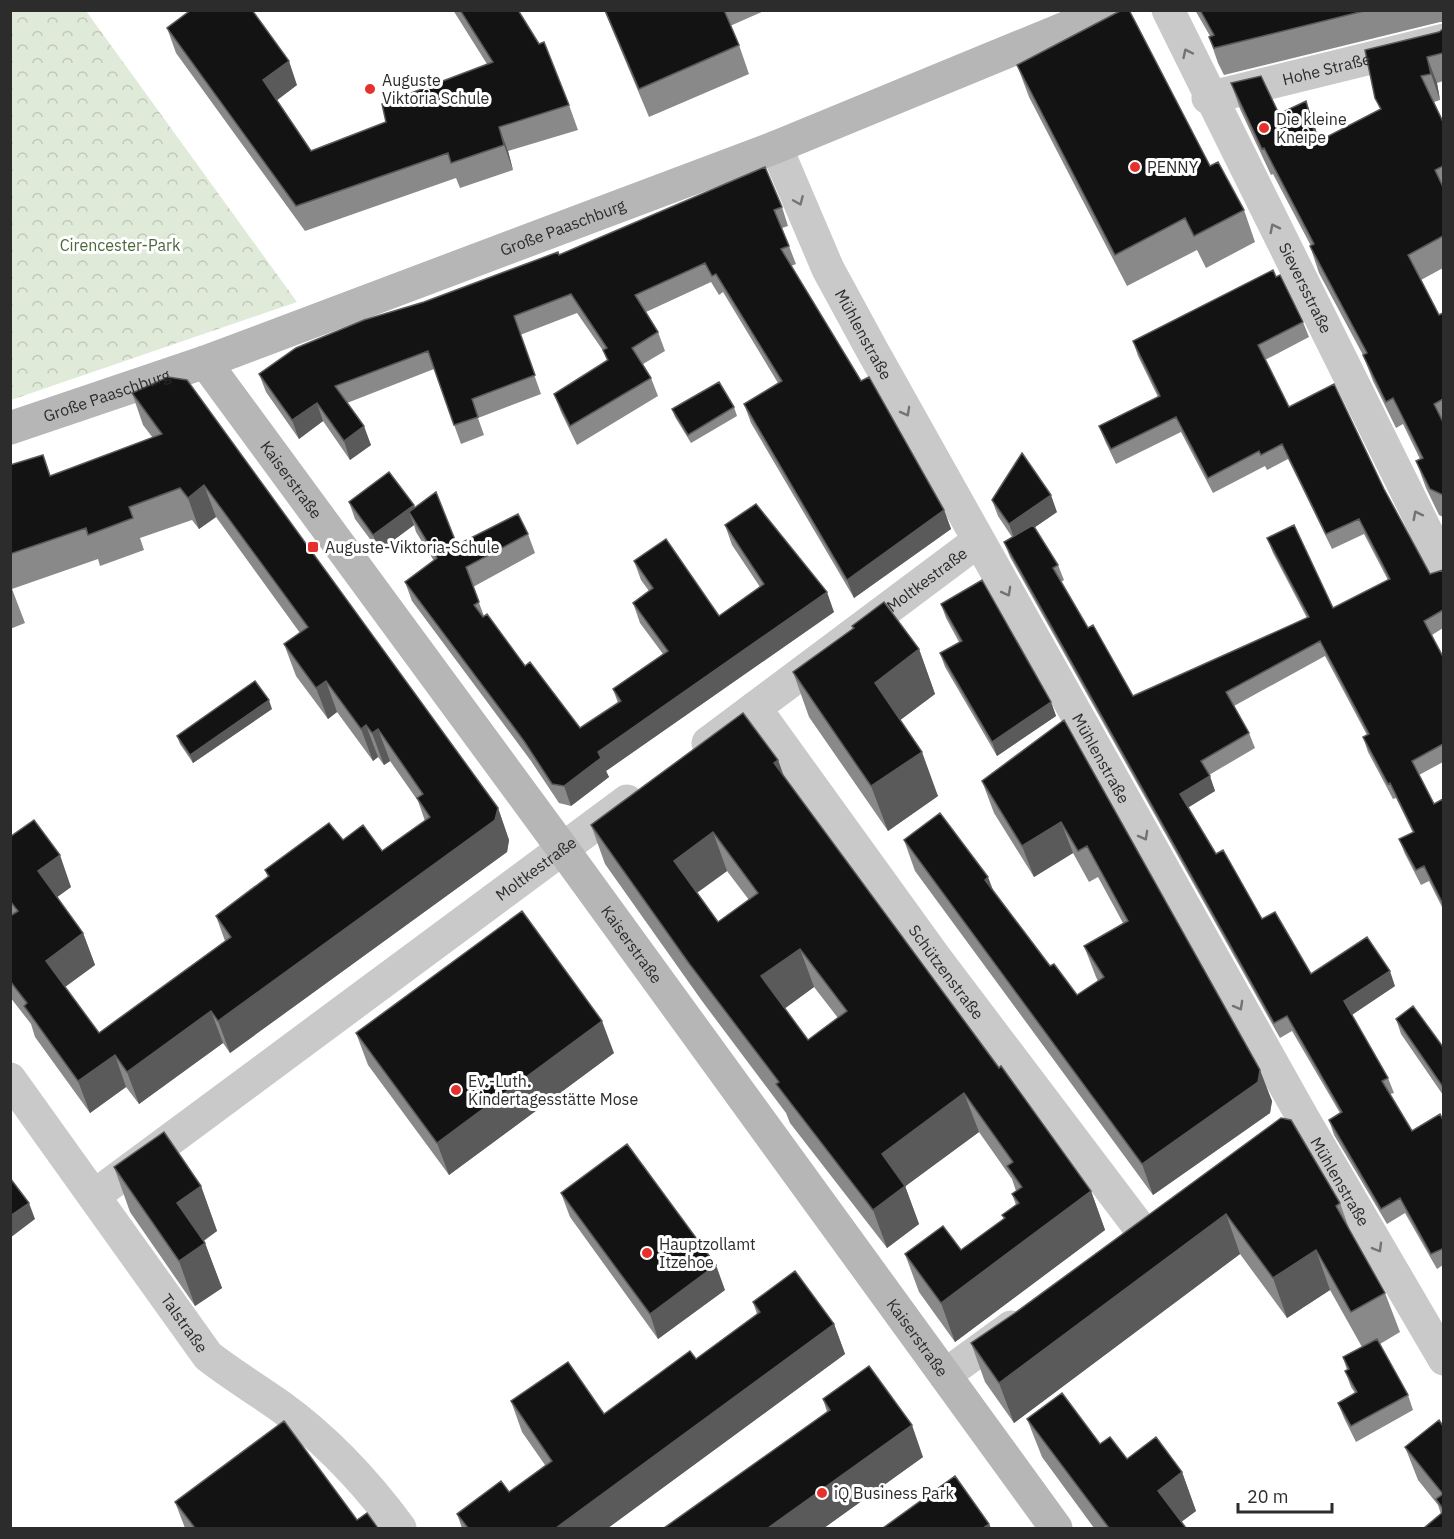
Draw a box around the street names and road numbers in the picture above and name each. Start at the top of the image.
street label: Hohe Straße [1280,48,1373,89]
street label: Große Paaschburg [497,194,629,260]
street label: Sieversstraße [1275,239,1337,337]
street label: Mühlenstraße [831,286,897,383]
street label: Große Paaschburg [41,364,173,426]
street label: Kaiserstraße [256,437,327,523]
street label: Moltkestraße [882,543,971,616]
street label: Mühlenstraße [1068,710,1134,807]
street label: Moltkestraße [492,832,580,905]
street label: Kaiserstraße [597,901,667,987]
street label: Schützenstraße [905,921,988,1023]
street label: Mühlenstraße [1306,1133,1374,1230]
street label: Talstraße [157,1290,212,1357]
street label: Kaiserstraße [883,1294,953,1381]

